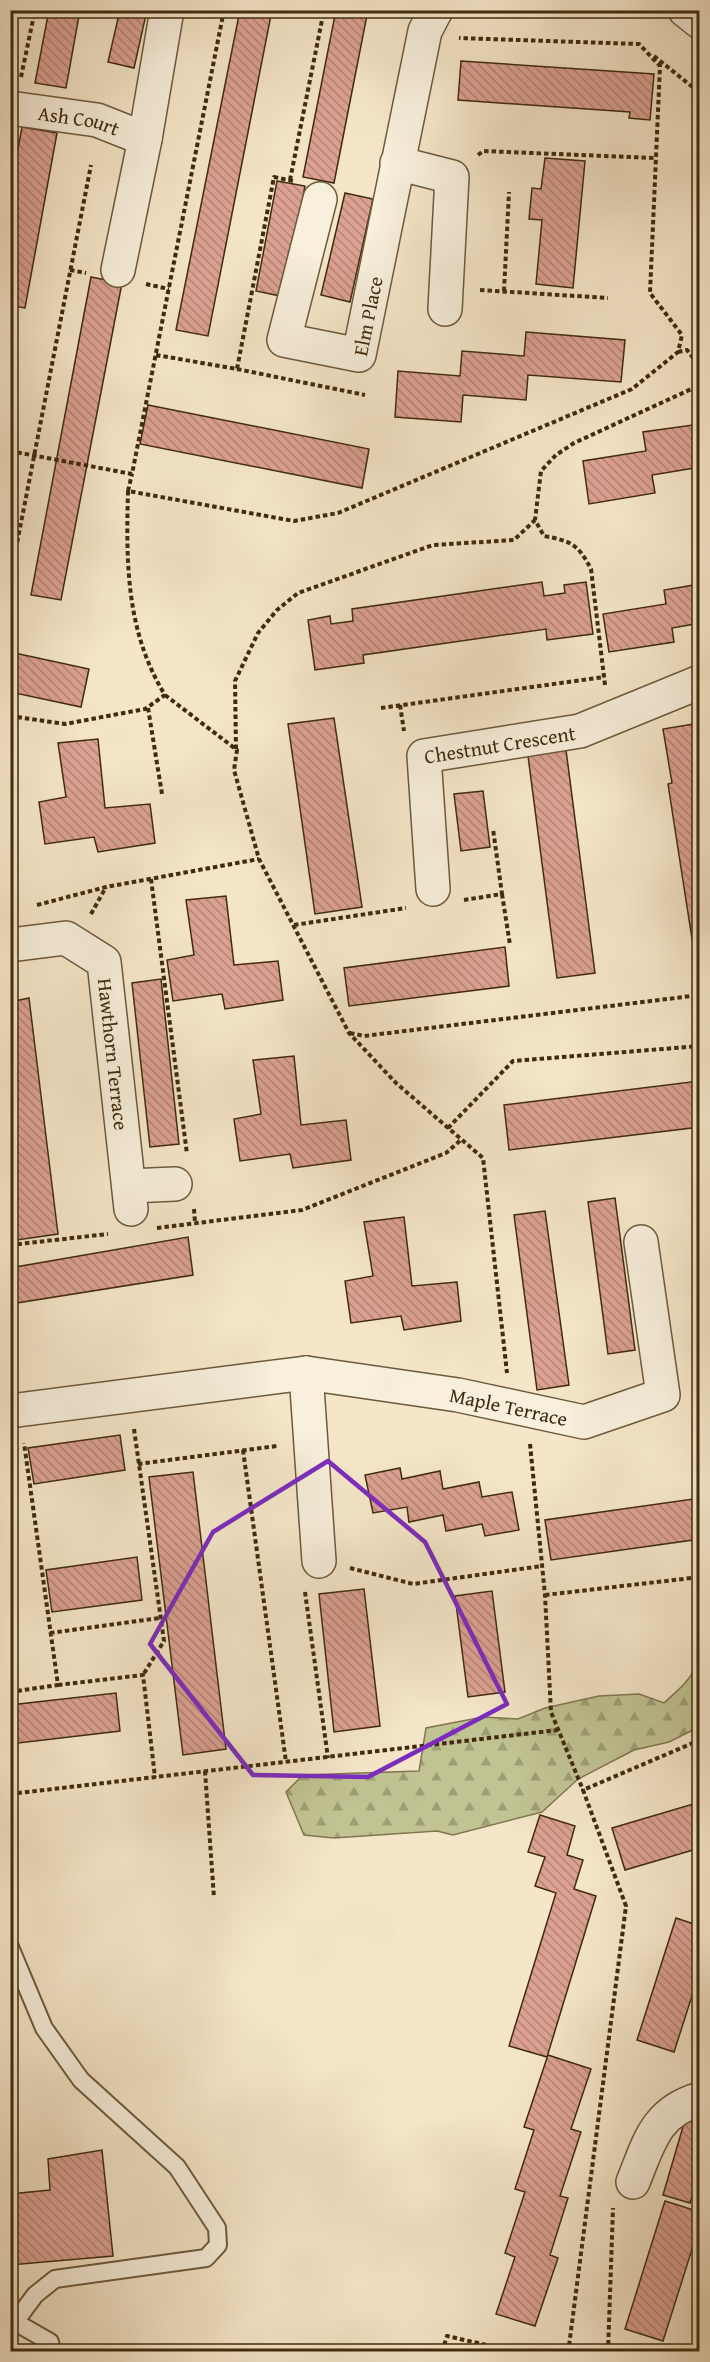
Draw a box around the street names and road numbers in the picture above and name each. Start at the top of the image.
street label: Ash Court [36,98,124,142]
street label: Elm Place [345,273,389,358]
street label: Chestnut Crescent [422,717,577,770]
street label: Hawthorn Terrace [91,977,137,1132]
street label: Maple Terrace [447,1379,571,1433]

